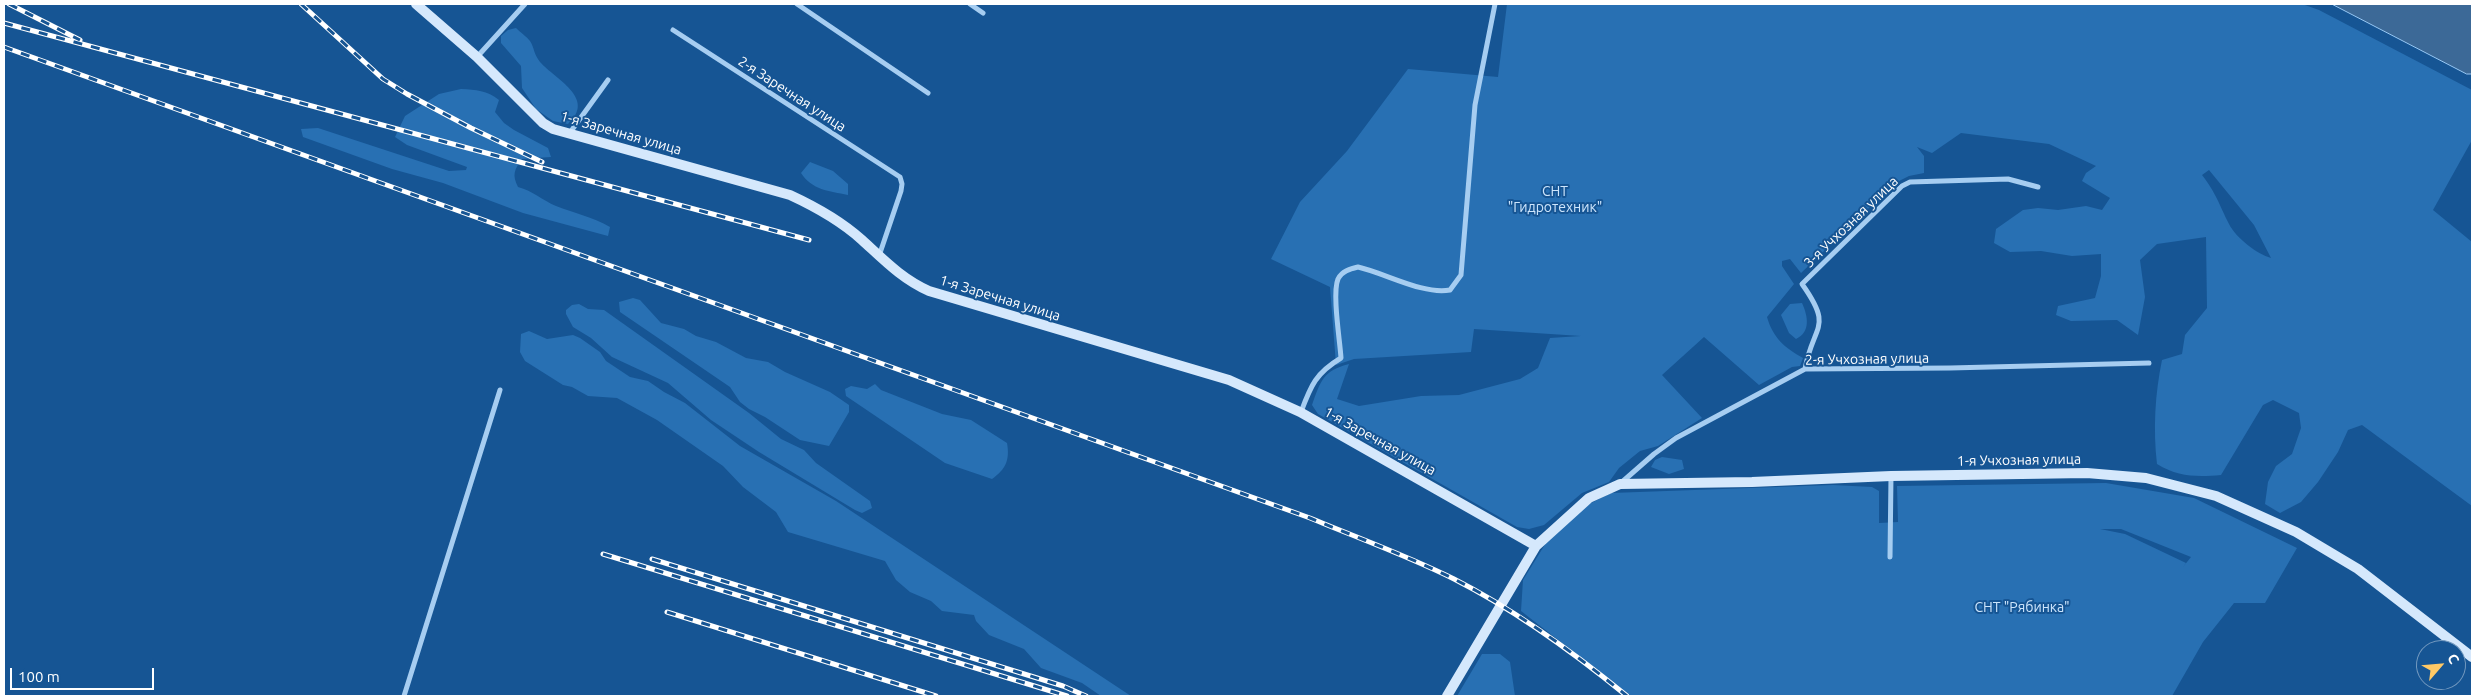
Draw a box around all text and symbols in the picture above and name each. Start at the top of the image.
street label: 2-я Заречная улица [735,53,849,135]
street label: 1-я Заречная улица [558,108,684,158]
street label: 3-я Учхозная улица [1801,173,1901,271]
park label: СНТ "Гидротехник" [1508,183,1602,216]
street label: 1-я Заречная улица [938,272,1062,324]
street label: 2-я Учхозная улица [1805,350,1929,368]
street label: 1-я Заречная улица [1321,403,1439,479]
street label: 1-я Учхозная улица [1957,451,2081,469]
park label: СНТ "Рябинка" [1974,599,2070,615]
north arrow [2416,640,2466,690]
text: С [2444,651,2463,666]
scale bar [12,658,156,690]
text: 100 m [18,668,60,685]

